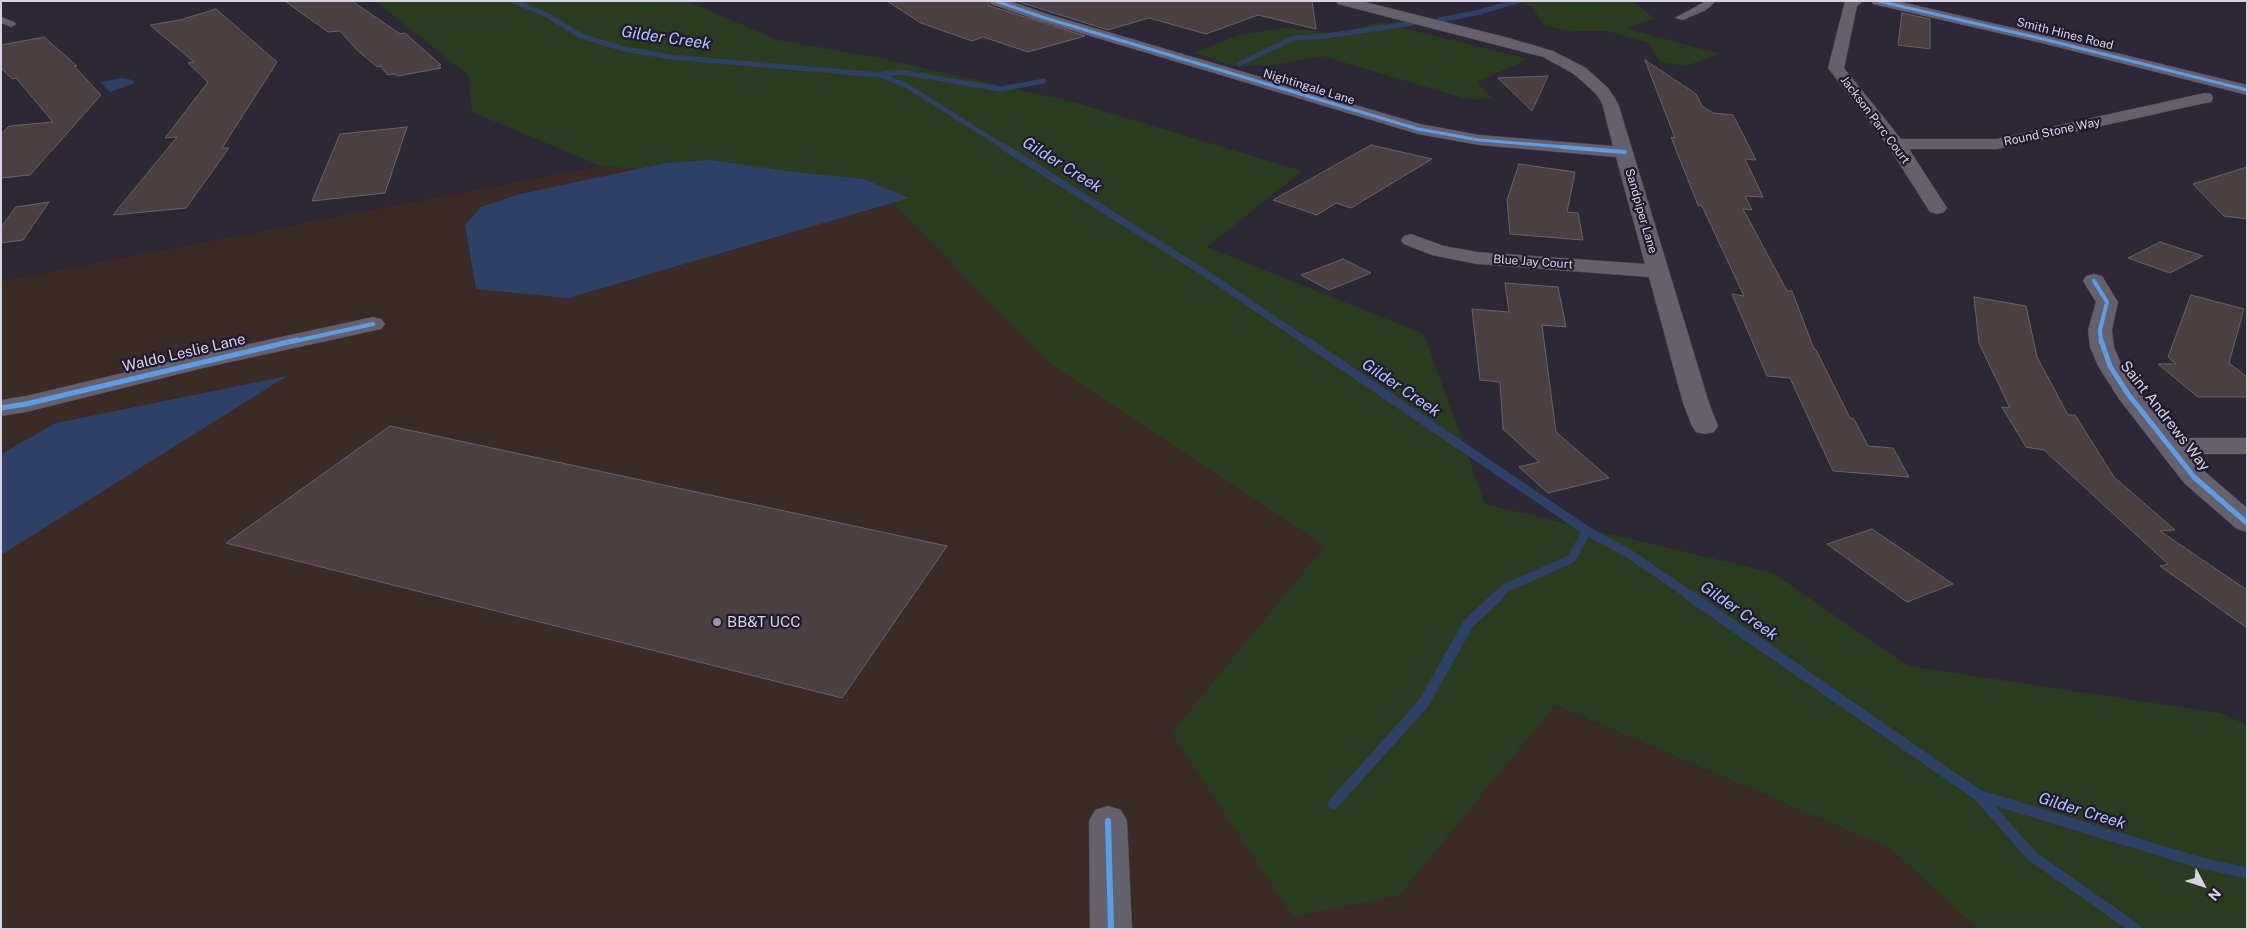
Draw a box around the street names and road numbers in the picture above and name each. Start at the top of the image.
street label: Smith Hines Road [2015,15,2115,53]
street label: Nightingale Lane [1262,66,1356,108]
street label: Jackson Parc Court [1837,73,1913,167]
street label: Round Stone Way [2002,115,2102,149]
street label: Sandpiper Lane [1622,167,1660,255]
street label: Blue Jay Court [1493,252,1573,272]
street label: Waldo Leslie Lane [121,330,247,376]
street label: Saint Andrews Way [2116,357,2214,475]

